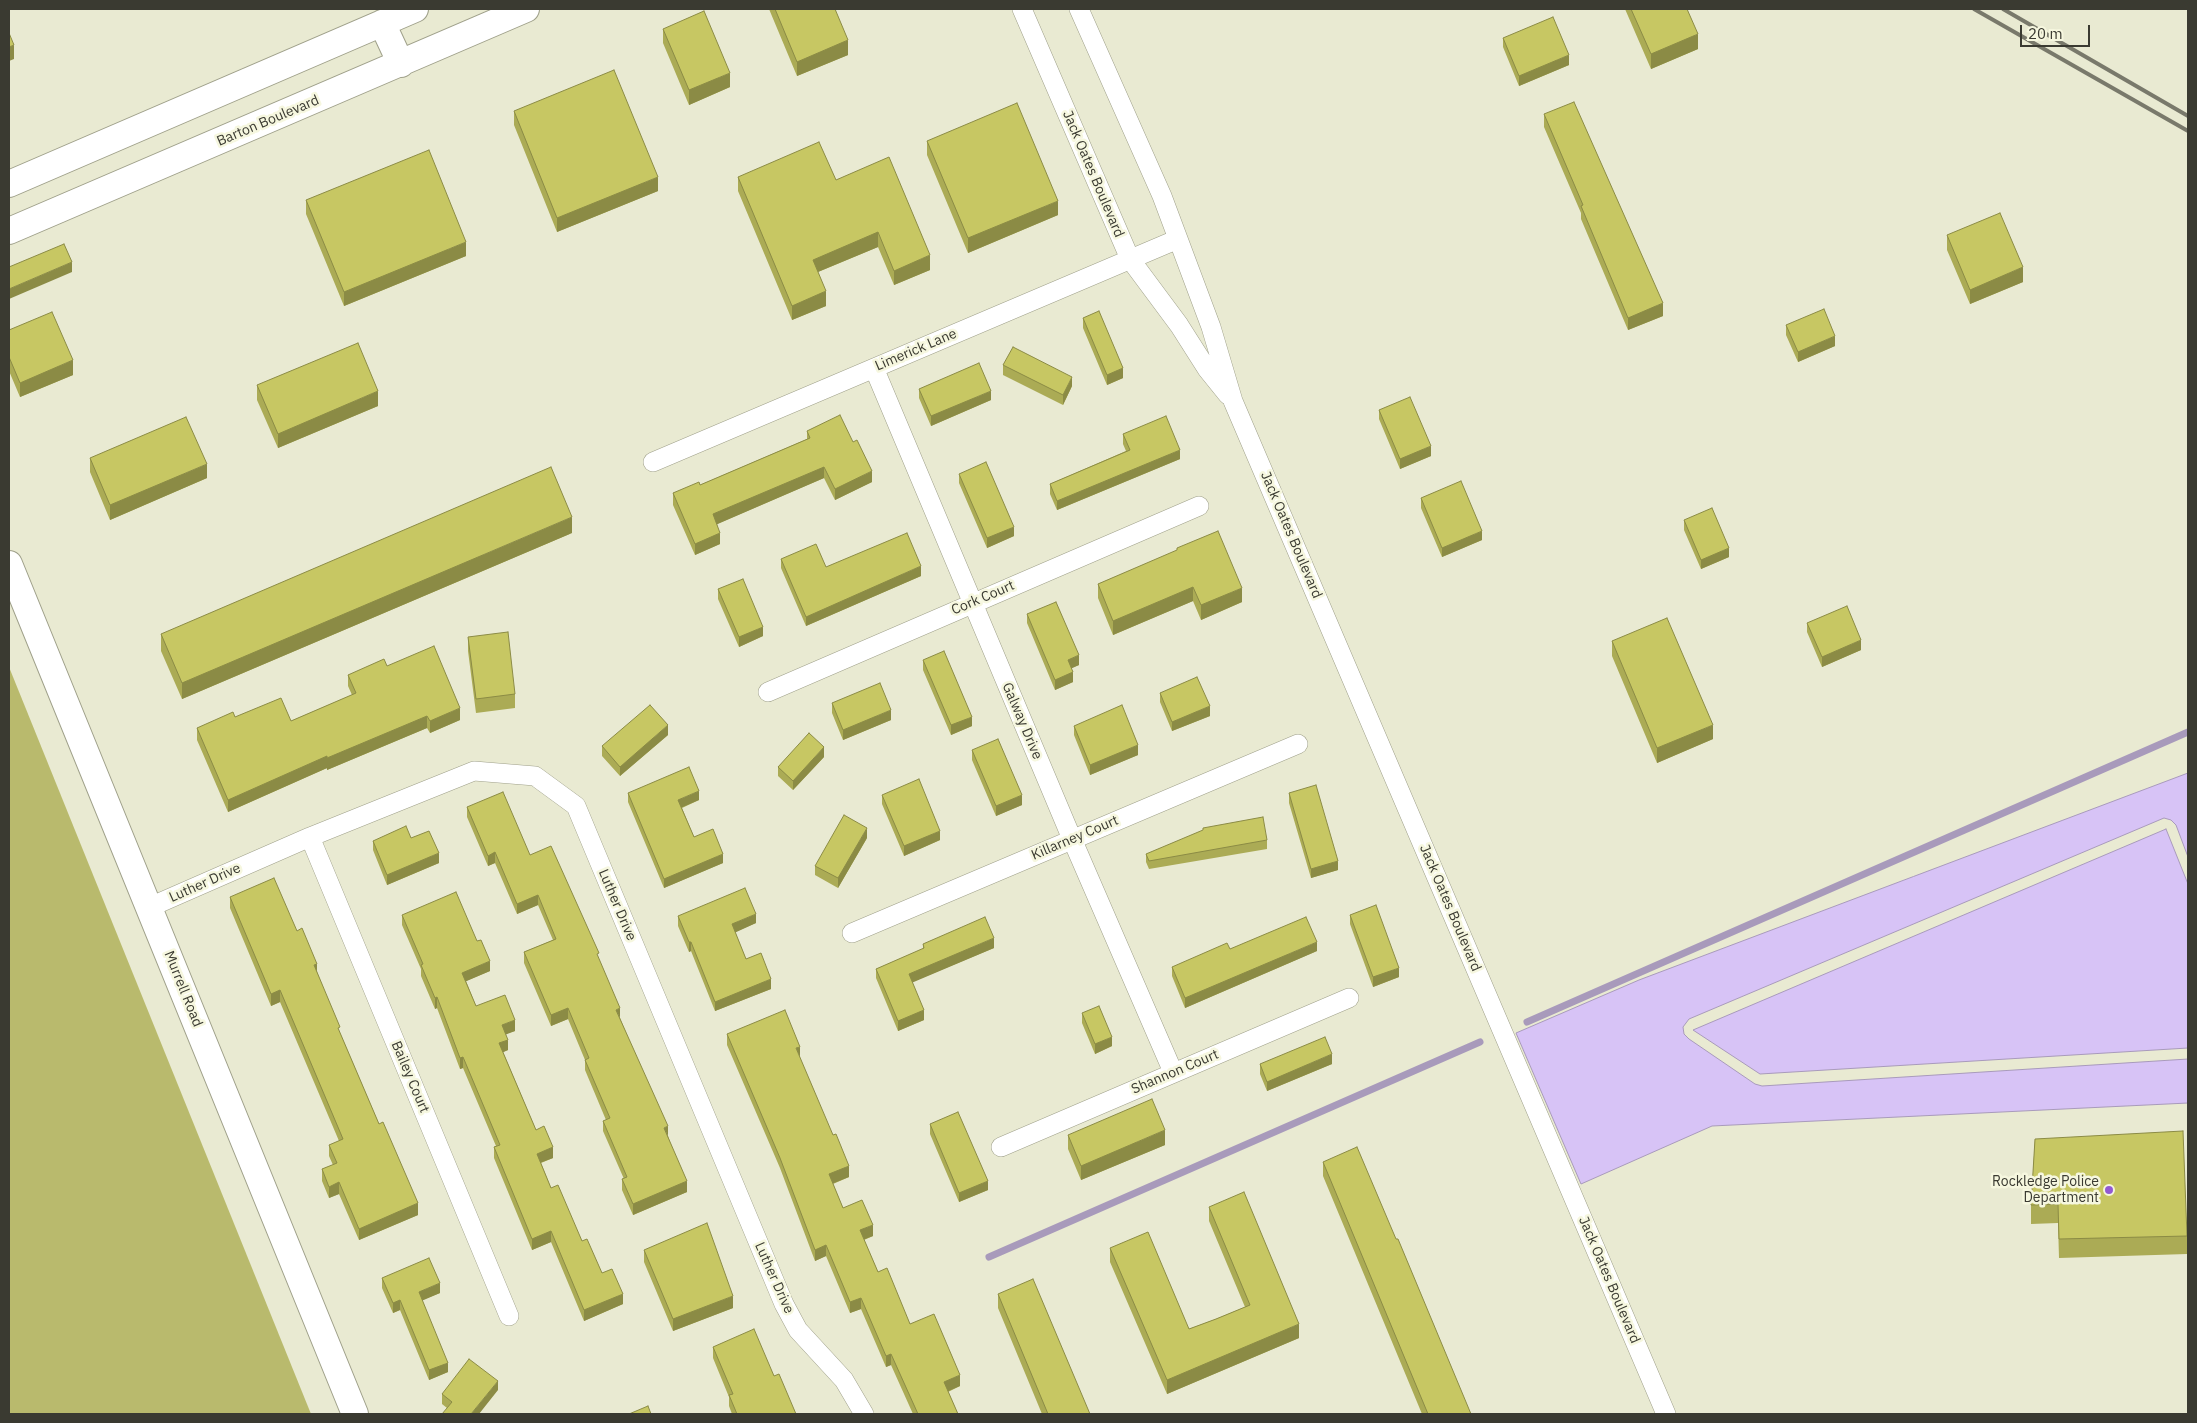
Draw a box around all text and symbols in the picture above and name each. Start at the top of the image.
scale bar [2022,15,2092,47]
text: 20 m [2028,24,2063,43]
street label: Barton Boulevard [214,92,322,150]
street label: Jack Oates Boulevard [1059,108,1127,240]
street label: Limerick Lane [873,325,959,375]
street label: Jack Oates Boulevard [1257,469,1325,601]
street label: Cork Court [949,577,1017,619]
street label: Galway Drive [998,680,1046,762]
street label: Killarney Court [1029,812,1121,864]
street label: Jack Oates Boulevard [1416,842,1484,974]
street label: Luther Drive [167,860,243,906]
street label: Luther Drive [594,867,640,943]
street label: Murrell Road [160,949,206,1029]
street label: Bailey Court [387,1039,433,1115]
street label: Shannon Court [1129,1046,1221,1098]
place label: Rockledge Police Department [1992,1174,2099,1206]
marker: Rockledge Police Department [2103,1184,2115,1196]
street label: Jack Oates Boulevard [1575,1214,1643,1346]
street label: Luther Drive [751,1240,797,1316]

